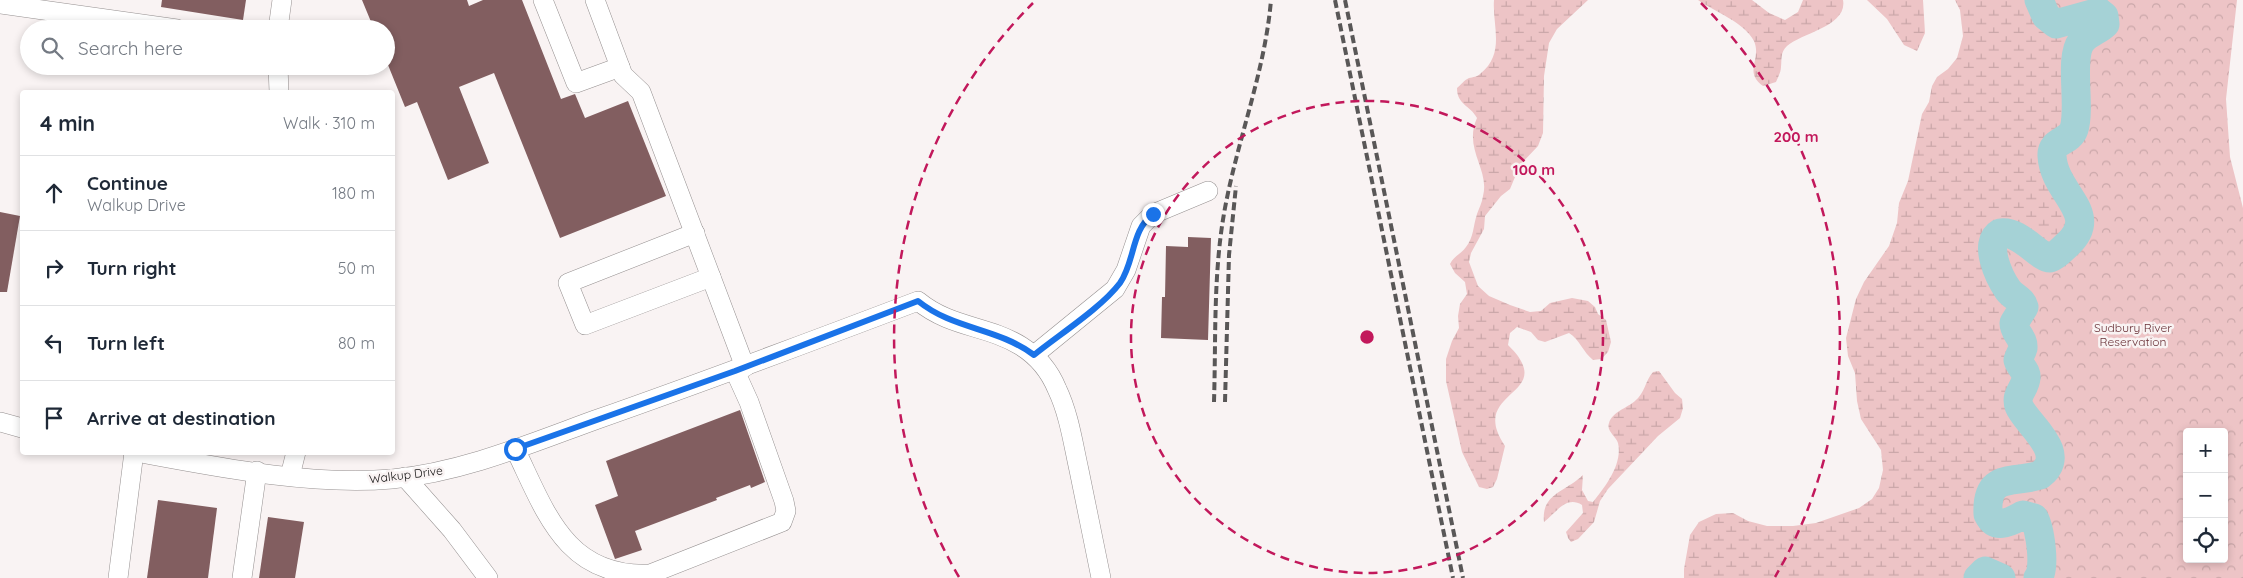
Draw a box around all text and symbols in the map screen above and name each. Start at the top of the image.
search box [20,20,395,75]
icon: search [38,34,66,62]
text: Search here [78,36,183,60]
text: 4 min [40,110,95,136]
text: Walk · 310 m [283,113,375,133]
text: 200 m [1774,127,1819,146]
text: 100 m [1513,160,1555,179]
text: Continue [87,171,168,195]
icon: ahead [40,179,68,207]
text: 180 m [332,183,375,203]
text: Walkup Drive [87,195,186,215]
route end [1142,203,1165,226]
icon: right [40,254,68,282]
text: Turn right [87,256,176,280]
text: 50 m [338,258,375,278]
park label: Sudbury River Reservation [2094,320,2172,349]
centre of rings [1358,328,1376,346]
icon: left [40,329,68,357]
text: Turn left [87,331,165,355]
text: 80 m [338,333,375,353]
icon: arrive [40,404,68,432]
text: Arrive at destination [87,406,276,430]
map controls [2183,428,2228,563]
button: + [2183,428,2228,473]
route start [504,438,527,461]
street label: Walkup Drive [368,463,444,486]
button: − [2183,473,2228,518]
button: locate [2183,518,2228,563]

